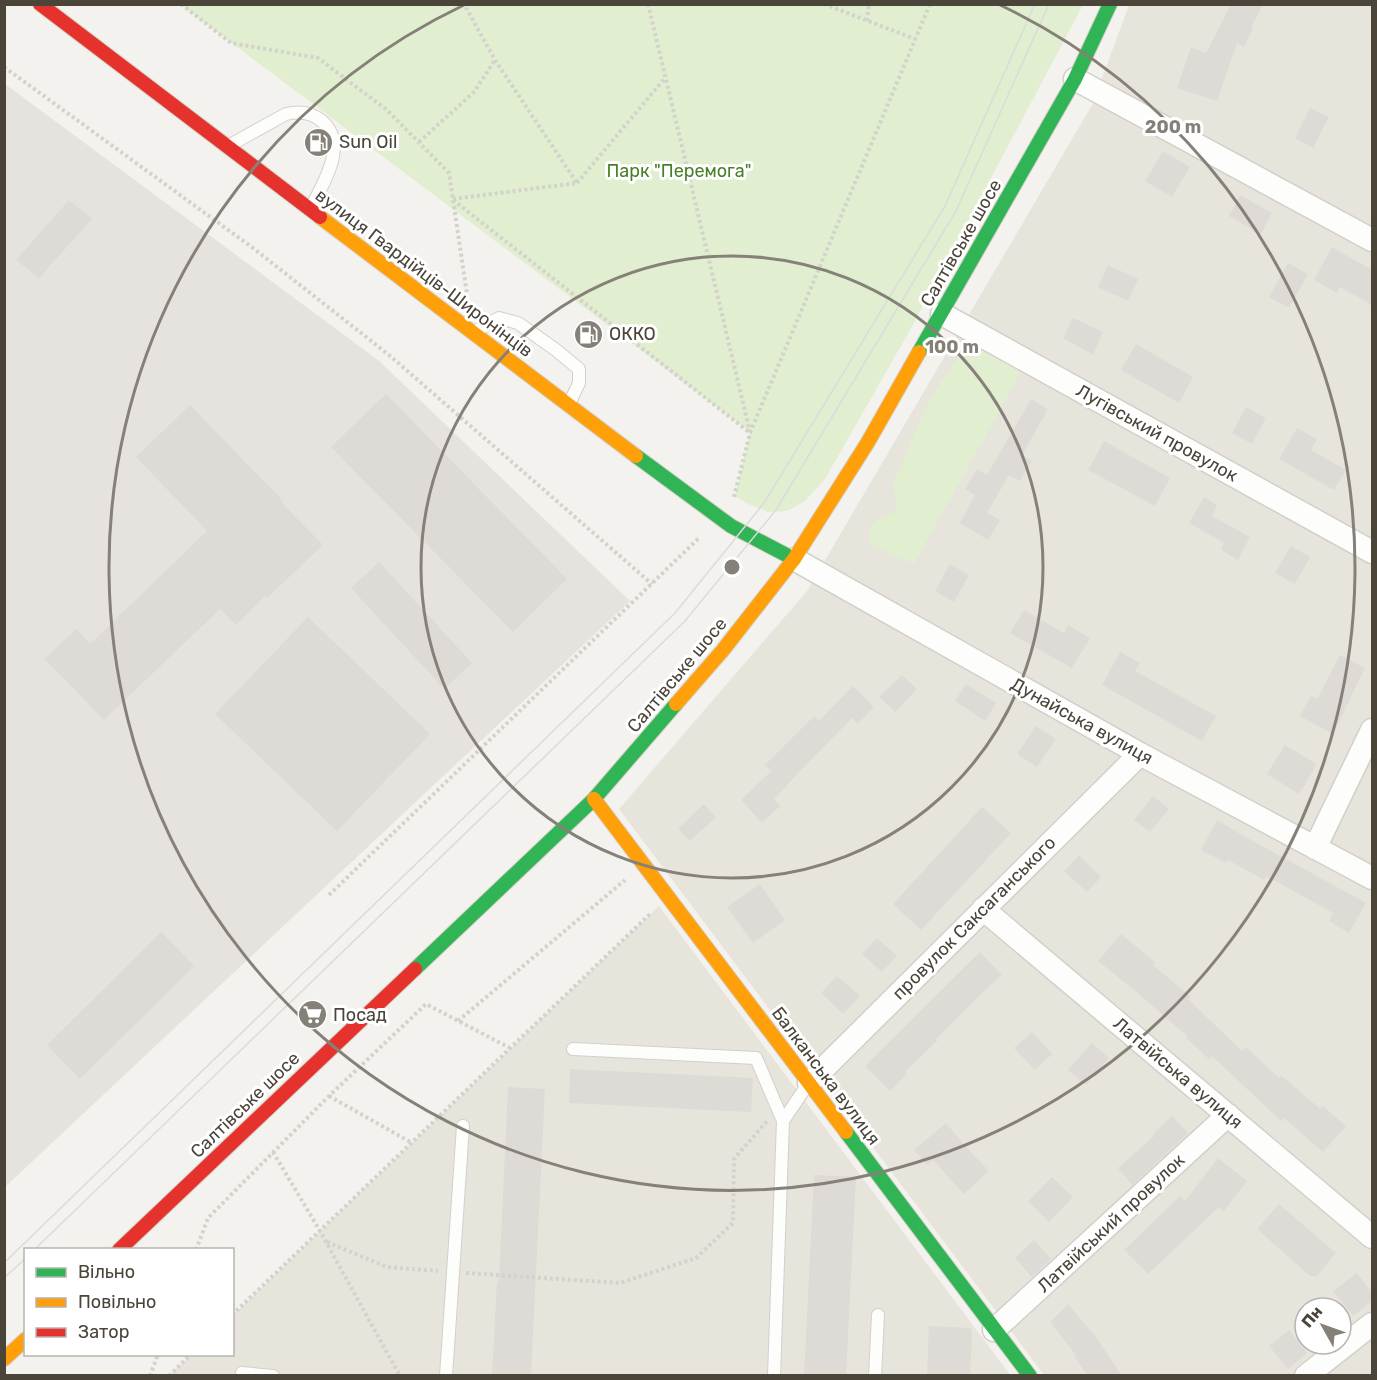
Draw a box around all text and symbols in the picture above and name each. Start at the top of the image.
text: 200 m [1145,116,1201,138]
fuel station icon: Sun Oil [302,126,334,158]
place label: Sun Oil [339,131,397,153]
park label: Парк "Перемога" [606,160,752,182]
street label: Салтівське шосе [916,175,1006,311]
street label: вулиця Гвардійців-Широнінців [311,184,537,362]
fuel station icon: ОККО [572,318,604,350]
place label: ОККО [609,323,656,345]
text: 100 m [925,336,979,358]
street label: Лугівський провулок [1072,379,1242,487]
centre of rings [722,557,742,577]
street label: Салтівське шосе [623,613,731,737]
street label: Дунайська вулиця [1007,673,1157,769]
street label: провулок Саксаганського [888,832,1060,1004]
supermarket icon: Посад [296,999,328,1031]
street label: Балканська вулиця [767,1003,885,1149]
place label: Посад [333,1004,387,1026]
street label: Латвійська вулиця [1109,1013,1247,1133]
street label: Салтівське шосе [186,1047,304,1163]
street label: Латвійський провулок [1033,1149,1190,1297]
legend [24,1248,234,1356]
text: Вільно [78,1261,135,1283]
text: Повільно [78,1291,156,1313]
north arrow [1293,1296,1353,1356]
text: Пн [1297,1302,1326,1331]
text: Затор [78,1321,129,1343]

